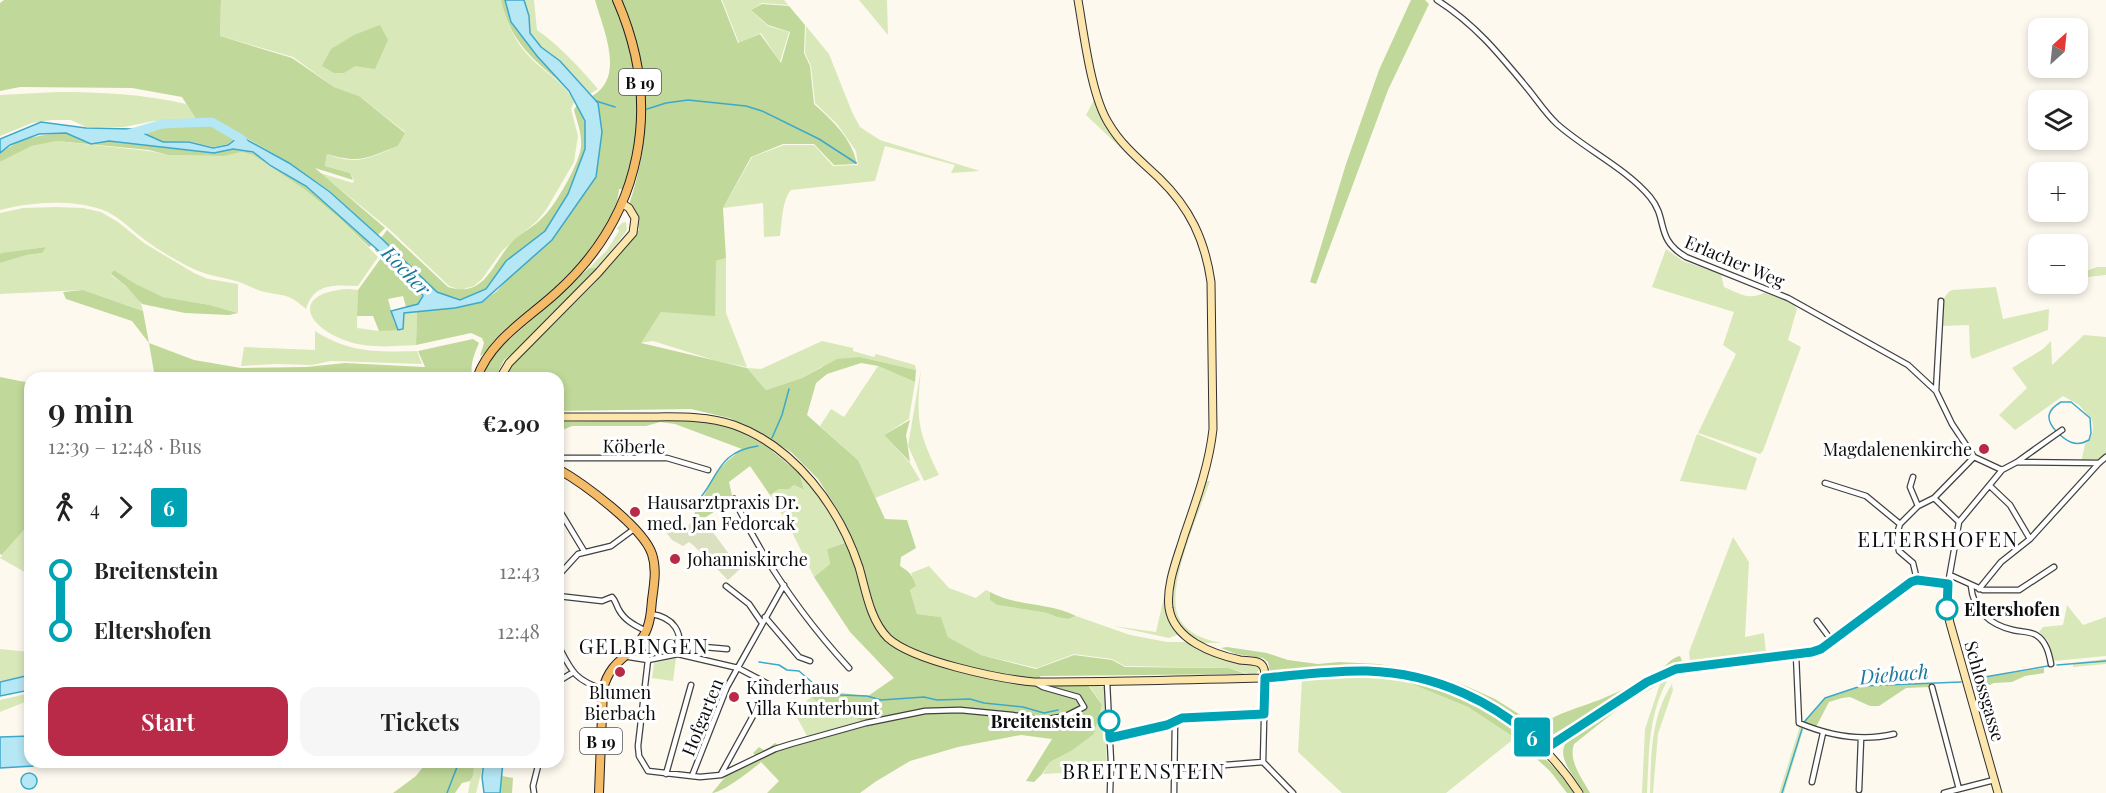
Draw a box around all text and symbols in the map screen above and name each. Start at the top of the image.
north arrow [2028,18,2088,78]
map controls [2028,18,2088,294]
road number: B 19 [619,69,661,95]
button: layers [2028,90,2088,150]
button: + [2028,162,2088,222]
street label: Erlacher Weg [1681,229,1789,293]
button: − [2028,234,2088,294]
water label: Kocher [376,239,438,302]
text: 9 min [48,387,134,431]
text: €2.90 [482,408,540,438]
text: 12:39 – 12:48 · Bus [48,432,202,459]
street label: Köberle [602,433,666,459]
place label: Magdalenenkirche [1823,437,1972,461]
marker: Magdalenenkirche [1977,442,1991,456]
place label: Hausarztpraxis Dr. med. Jan Fedorcak [647,490,799,535]
icon: walk [48,491,81,524]
icon: forward [109,491,142,524]
text: 6 [163,493,175,521]
text: 4 [90,494,100,521]
marker: Hausarztpraxis Dr. med. Jan Fedorcak [628,505,642,519]
district label: ELTERSHOFEN [1857,524,2019,552]
place label: Johanniskirche [686,547,808,571]
marker: Johanniskirche [668,552,682,566]
text: Breitenstein [94,555,218,585]
text: 12:43 [499,557,540,584]
place label: Eltershofen [1964,597,2060,621]
marker: Eltershofen [1936,598,1958,620]
text: Eltershofen [94,615,211,645]
text: 12:48 [497,617,540,644]
district label: GELBINGEN [579,631,709,659]
street label: Schlossgasse [1959,638,2011,744]
water label: Diebach [1857,657,1930,690]
marker: Blumen Bierbach [613,665,627,679]
street label: Hofgarten [676,674,729,759]
place label: Kinderhaus Villa Kunterbunt [745,675,880,720]
place label: Blumen Bierbach [584,680,656,725]
button: Start [48,687,288,756]
button: Tickets [300,687,540,756]
marker: Kinderhaus Villa Kunterbunt [727,690,741,704]
place label: Breitenstein [990,709,1092,733]
marker: Breitenstein [1098,710,1120,732]
line badge: 6 [1512,718,1552,756]
text: 6 [1526,723,1538,751]
road number: B 19 [580,728,622,754]
district label: BREITENSTEIN [1062,756,1226,784]

